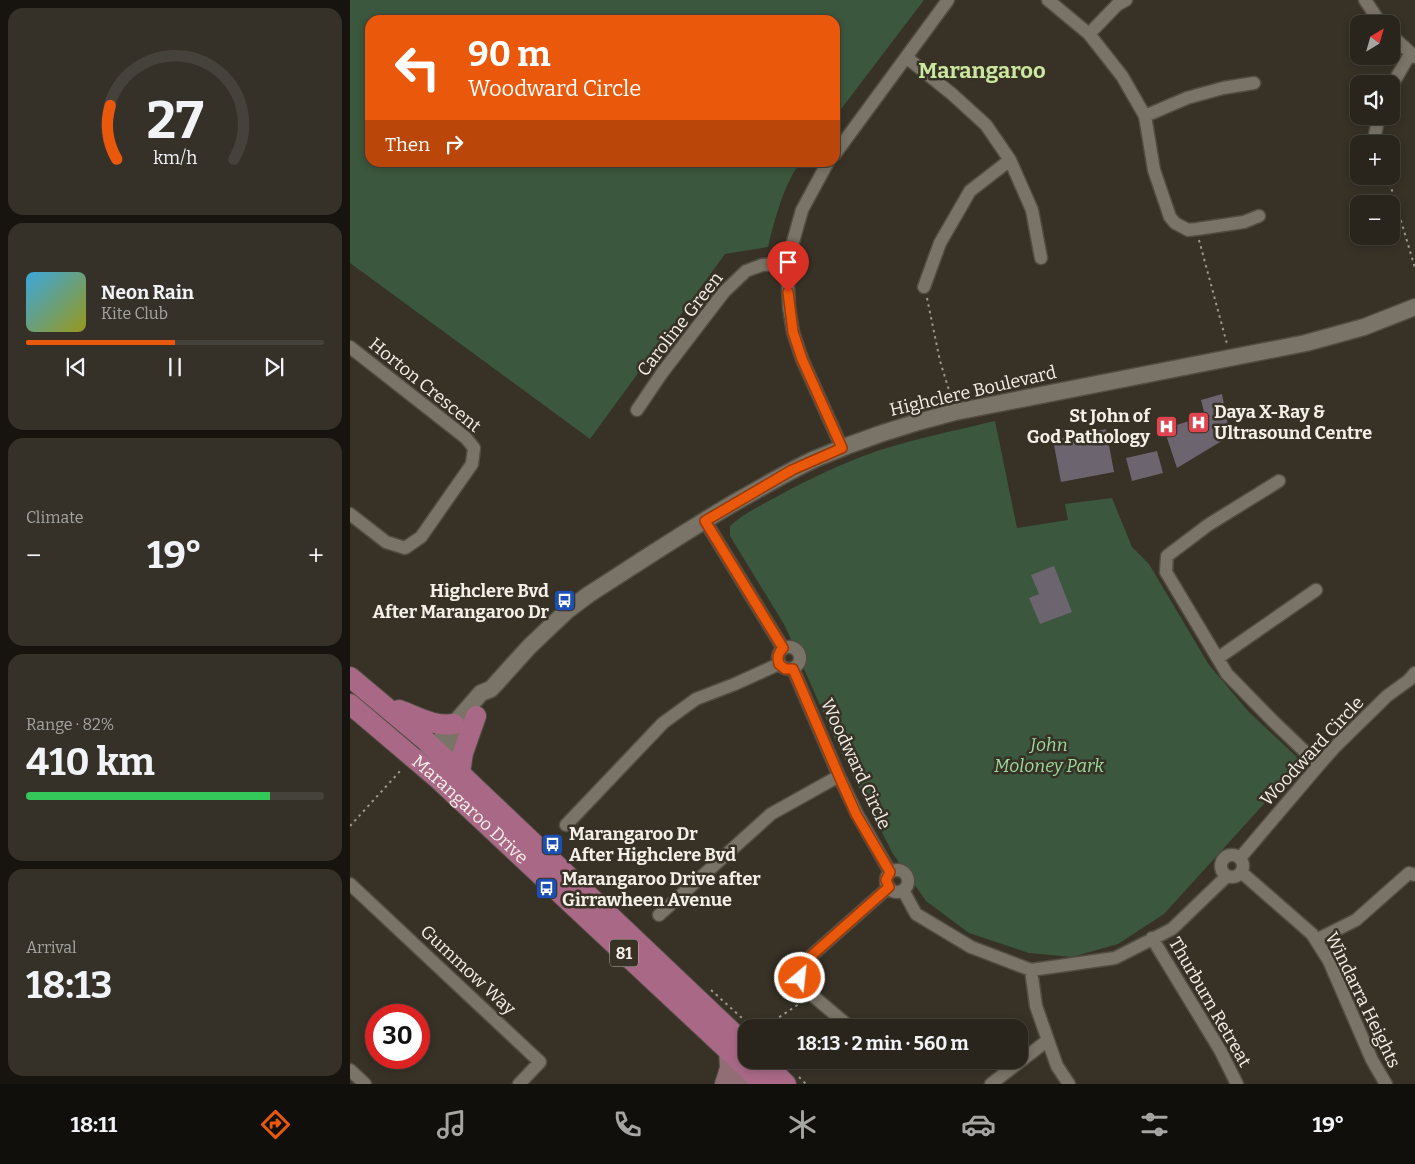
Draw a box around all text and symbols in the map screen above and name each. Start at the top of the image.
north arrow [1350,15,1400,65]
map controls [1350,15,1400,245]
text: 90 m [468,33,551,75]
icon: left [385,35,450,100]
district label: Marangaroo [918,57,1046,84]
text: Woodward Circle [468,75,641,102]
button: sound [1350,75,1400,125]
text: 27 [147,89,204,152]
icon: right [440,130,468,158]
text: Then [385,133,430,156]
button: + [1350,135,1400,185]
text: km/h [153,147,197,169]
button: − [1350,195,1400,245]
pin [767,241,809,292]
icon: arrive [774,248,802,276]
street label: Caroline Green [632,267,728,381]
text: Neon Rain [101,281,194,304]
text: Kite Club [101,304,168,323]
street label: Horton Crescent [365,333,486,437]
icon: previous [62,353,90,381]
icon: pause [161,353,189,381]
icon: next [260,353,288,381]
street label: Highclere Boulevard [888,361,1059,421]
place label: Daya X-Ray & Ultrasound Centre [1214,401,1372,444]
place label: St John of God Pathology [1027,405,1151,448]
hospital icon: Daya X-Ray & Ultrasound Centre [1186,410,1210,434]
hospital icon: St John of God Pathology [1154,414,1178,438]
text: Climate [26,508,84,527]
text: 19° [147,532,202,578]
text: − [26,539,41,572]
text: + [308,539,324,572]
place label: Highclere Bvd After Marangaroo Dr [372,580,550,623]
bus stop icon: Highclere Bvd After Marangaroo Dr [553,589,577,613]
street label: Woodward Circle [1256,692,1368,810]
street label: Woodward Circle [816,695,896,833]
text: Range · 82% [26,715,114,734]
park label: John Moloney Park [994,734,1104,777]
text: 410 km [26,739,155,785]
street label: Marangaroo Drive [408,751,533,869]
place label: Marangaroo Dr After Highclere Bvd [569,823,736,866]
bus stop icon: Marangaroo Dr After Highclere Bvd [541,832,565,856]
place label: Marangaroo Drive after Girrawheen Avenue [562,868,761,911]
bus stop icon: Marangaroo Drive after Girrawheen Avenue [534,877,558,901]
street label: Gummow Way [416,920,521,1020]
street label: Windarra Heights [1321,928,1405,1072]
street label: Thurburn Retreat [1164,933,1256,1071]
text: Arrival [26,938,77,957]
road number: 81 [610,940,638,966]
position arrow [773,951,825,1003]
text: 18:13 [26,962,112,1008]
speed limit sign: 30 [365,1004,430,1069]
text: 18:13 · 2 min · 560 m [797,1032,969,1055]
icon: directions [258,1107,293,1142]
icon: music [434,1107,469,1142]
icon: phone [610,1107,645,1142]
icon: climate [785,1107,820,1142]
icon: car [961,1107,996,1142]
icon: filters [1137,1107,1172,1142]
text: 18:11 [70,1111,117,1138]
text: 19° [1313,1111,1345,1138]

